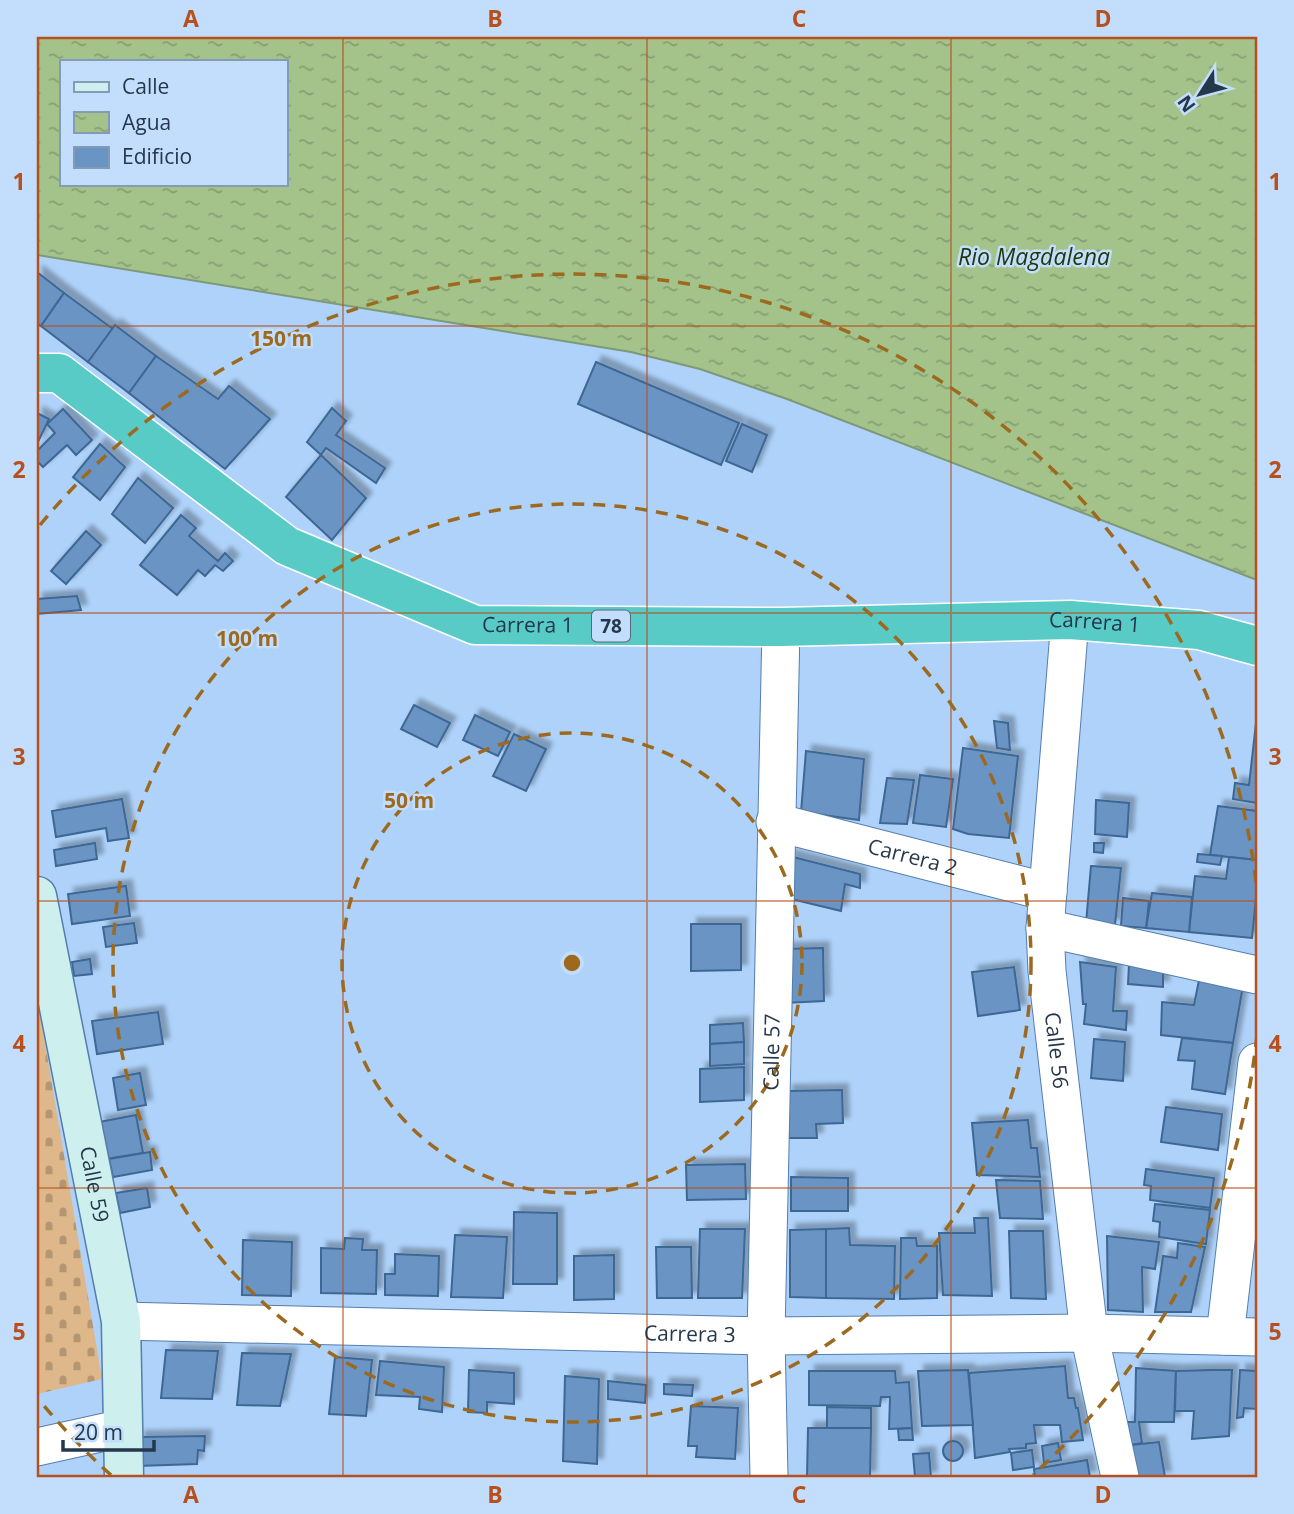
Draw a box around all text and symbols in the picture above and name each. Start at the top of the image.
text: A [183,2,199,34]
text: B [487,2,503,34]
text: C [792,2,806,34]
text: D [1094,2,1112,34]
legend [60,60,287,186]
north arrow [1164,60,1234,130]
text: Calle [122,72,169,100]
text: N [1171,90,1201,118]
text: Agua [122,108,171,136]
text: Edificio [122,142,192,170]
text: 1 [12,165,26,197]
text: 1 [1268,165,1282,197]
water label: Rio Magdalena [958,240,1110,272]
text: 150 m [250,324,312,352]
text: 2 [12,453,26,485]
text: 2 [1268,453,1282,485]
street label: Carrera 1 [1049,605,1142,638]
street label: Carrera 1 [482,610,574,639]
road number: 78 [592,610,630,642]
text: 100 m [216,624,278,652]
text: 3 [12,740,26,772]
text: 3 [1268,740,1282,772]
text: 50 m [384,786,434,814]
street label: Carrera 2 [865,831,961,881]
centre of rings [560,951,584,975]
street label: Calle 56 [1039,1011,1076,1090]
street label: Calle 57 [756,1013,786,1091]
text: 4 [12,1027,26,1059]
text: 4 [1268,1027,1282,1059]
street label: Calle 59 [74,1144,116,1225]
text: 5 [12,1315,26,1347]
text: 5 [1268,1315,1282,1347]
street label: Carrera 3 [644,1318,736,1348]
scale bar [63,1409,154,1453]
text: 20 m [74,1418,123,1446]
text: A [183,1478,199,1510]
text: B [487,1478,503,1510]
text: C [792,1478,806,1510]
text: D [1094,1478,1112,1510]

